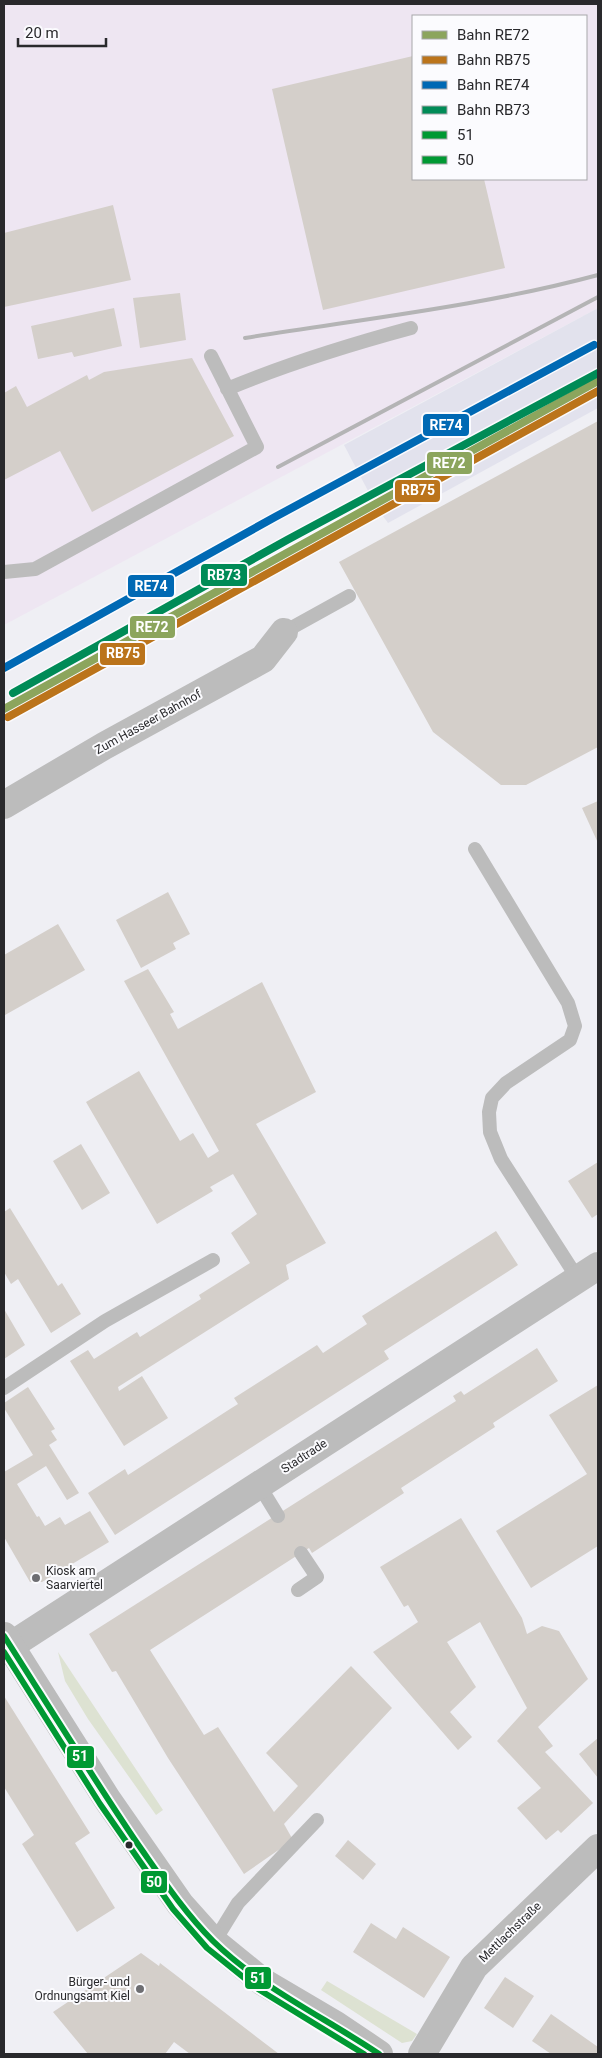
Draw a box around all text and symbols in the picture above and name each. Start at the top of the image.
scale bar [18,15,105,47]
legend [412,15,587,180]
text: 20 m [25,24,59,42]
text: Bahn RE72 [457,26,529,44]
text: Bahn RB75 [457,51,530,69]
text: Bahn RE74 [457,76,530,94]
text: Bahn RB73 [457,101,530,119]
text: 51 [457,126,474,144]
text: 50 [457,151,474,169]
line badge: RE74 [422,413,470,437]
text: RE74 [430,417,462,433]
line badge: RE72 [426,451,473,475]
text: RE72 [433,455,465,471]
line badge: RB75 [394,479,441,503]
text: RB75 [401,482,435,498]
line badge: RB73 [200,563,248,587]
text: RB73 [207,567,241,583]
line badge: RE74 [127,574,175,598]
text: RE74 [135,578,167,594]
line badge: RE72 [129,615,176,639]
text: RE72 [136,619,168,635]
line badge: RB75 [99,642,146,666]
text: RB75 [106,645,140,661]
street label: Zum Hasseer Bahnhof [92,687,204,757]
street label: Stadtrade [278,1436,330,1476]
place label: Kiosk am Saarviertel [46,1564,103,1592]
marker: Kiosk am Saarviertel [30,1572,42,1584]
line badge: 51 [66,1745,95,1769]
text: 51 [72,1748,88,1764]
unlabelled marker [124,1840,134,1850]
line badge: 50 [140,1870,168,1894]
text: 50 [146,1874,162,1890]
street label: Mettlachstraße [476,1899,544,1965]
line badge: 51 [244,1966,272,1990]
text: 51 [250,1970,266,1986]
place label: Bürger- und Ordnungsamt Kiel [35,1975,130,2003]
marker: Bürger- und Ordnungsamt Kiel [134,1983,146,1995]

